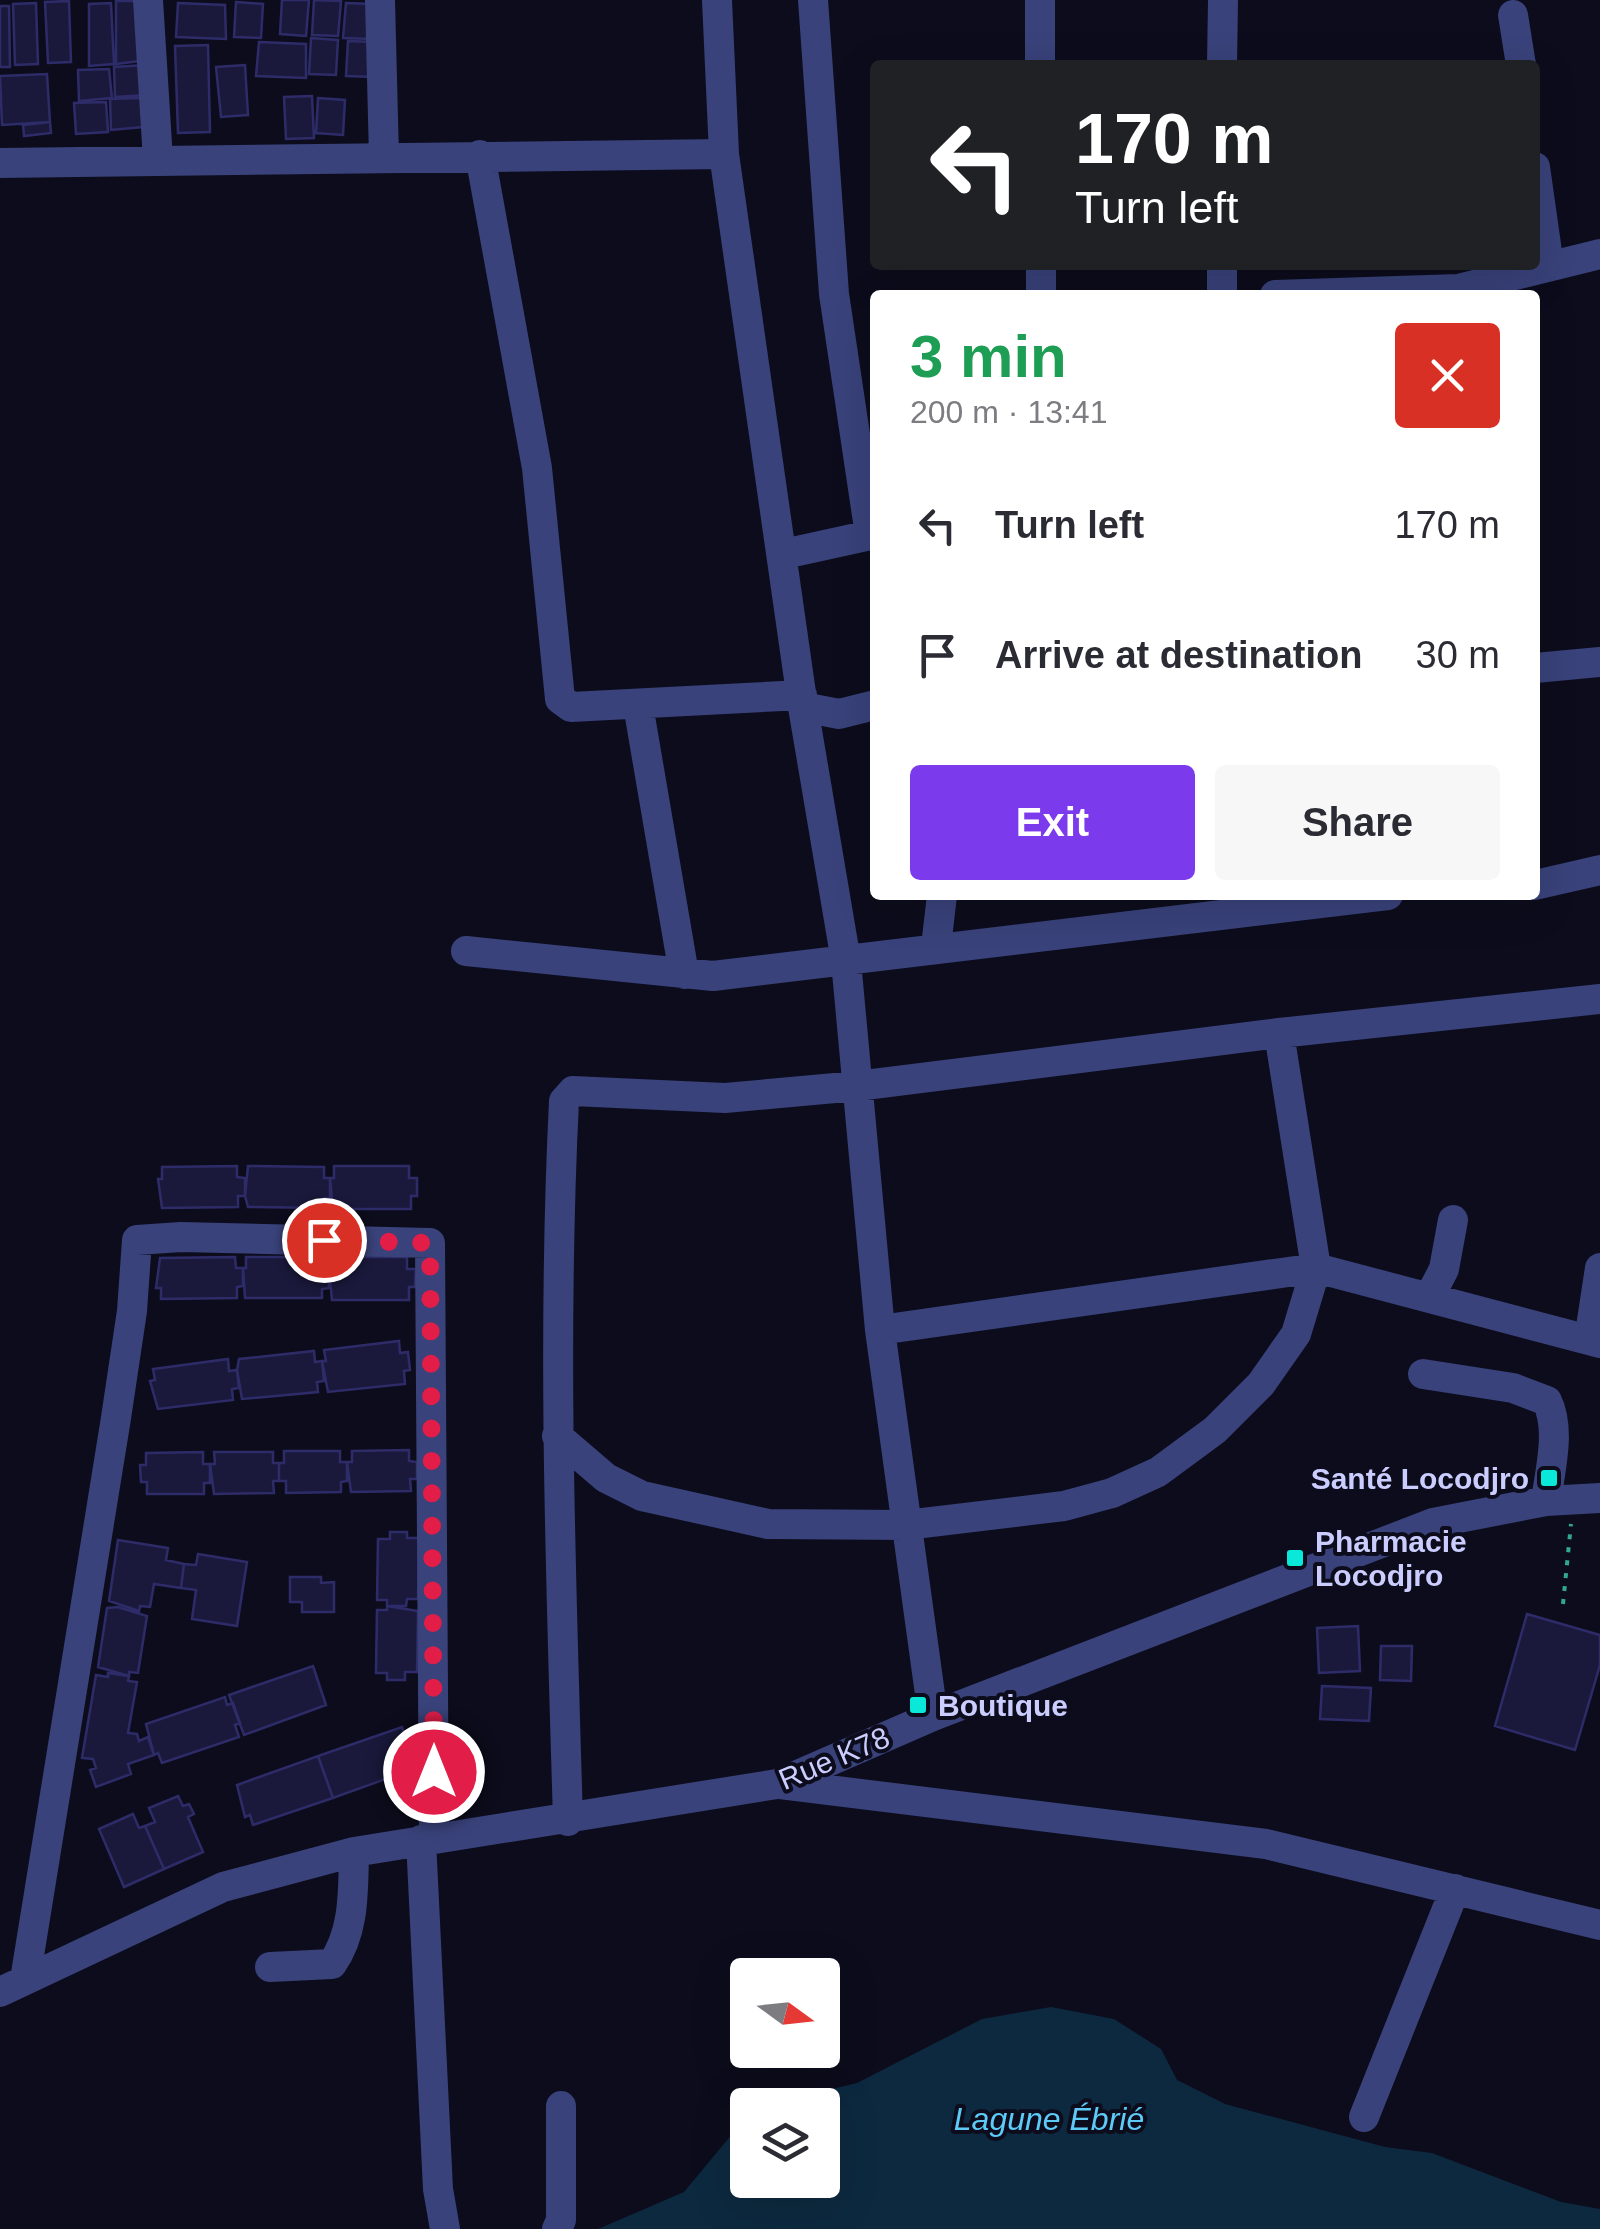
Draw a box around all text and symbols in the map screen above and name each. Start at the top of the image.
icon: left [910,100,1040,230]
text: 170 m [1075,100,1273,178]
text: Turn left [1075,182,1238,233]
text: 3 min [910,323,1067,390]
button: close [1395,323,1500,428]
text: 200 m · 13:41 [910,394,1107,430]
icon: left [910,498,965,553]
text: Turn left [995,504,1144,546]
text: 170 m [1394,504,1500,546]
icon: arrive [910,628,965,683]
text: Arrive at destination [995,634,1362,676]
text: 30 m [1416,634,1500,676]
button: Exit [910,765,1195,880]
button: Share [1215,765,1500,880]
pin [282,1198,367,1283]
icon: arrive [297,1213,352,1268]
place label: Santé Locodjro [1311,1462,1529,1495]
marker: Santé Locodjro [1538,1467,1560,1489]
place label: Pharmacie Locodjro [1315,1525,1467,1592]
marker: Pharmacie Locodjro [1284,1547,1306,1569]
place label: Boutique [938,1689,1068,1722]
marker: Boutique [907,1694,929,1716]
position arrow [382,1720,486,1824]
street label: Rue K78 [774,1720,894,1796]
north arrow [730,1958,840,2068]
map controls [730,1958,840,2198]
button: layers [730,2088,840,2198]
water label: Lagune Ébrié [954,2101,1144,2137]

